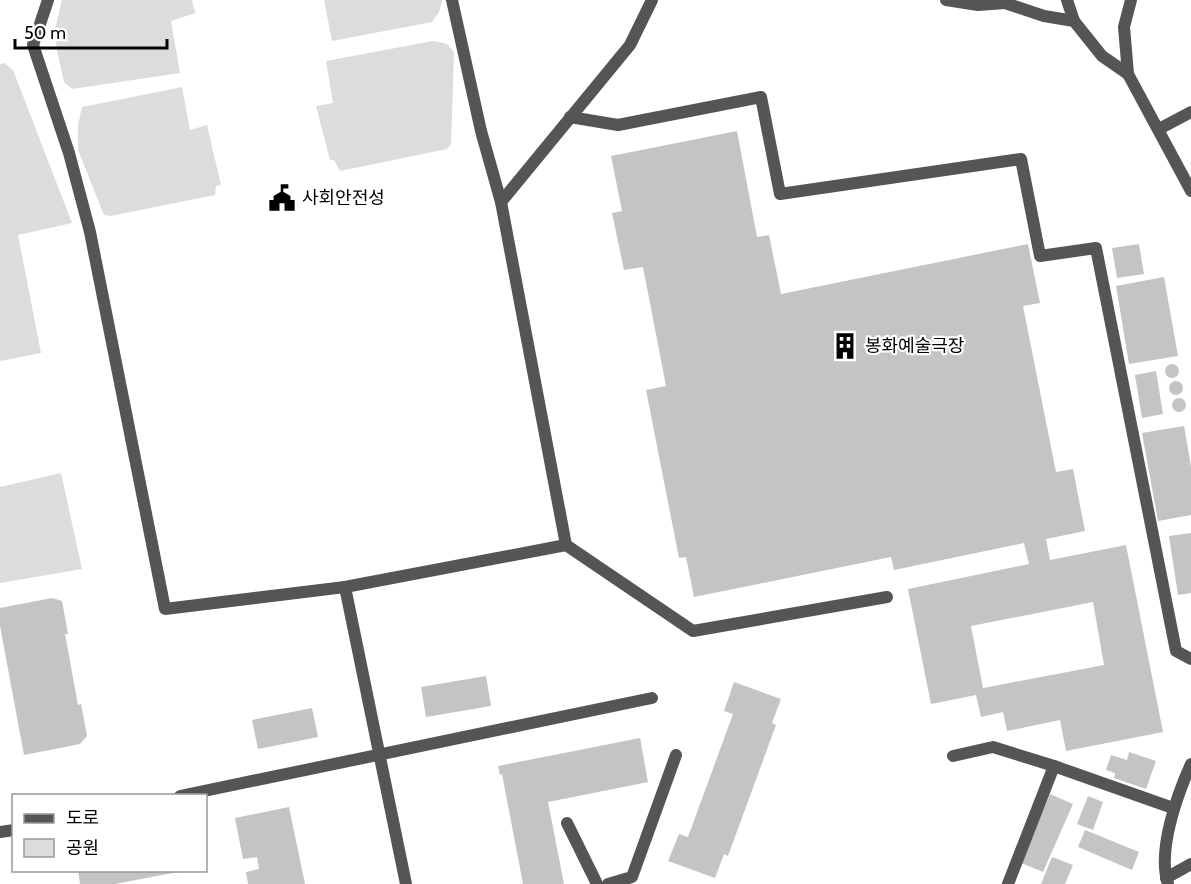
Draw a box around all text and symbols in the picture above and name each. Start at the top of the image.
scale bar [15,12,166,50]
text: 50 m [24,22,66,44]
public building icon: 사회안전성 [267,183,297,213]
place label: 사회안전성 [302,187,385,209]
building icon: 봉화예술극장 [830,331,860,361]
place label: 봉화예술극장 [865,335,964,357]
legend [12,794,207,872]
text: 도로 [66,807,99,829]
text: 공원 [66,837,99,859]

